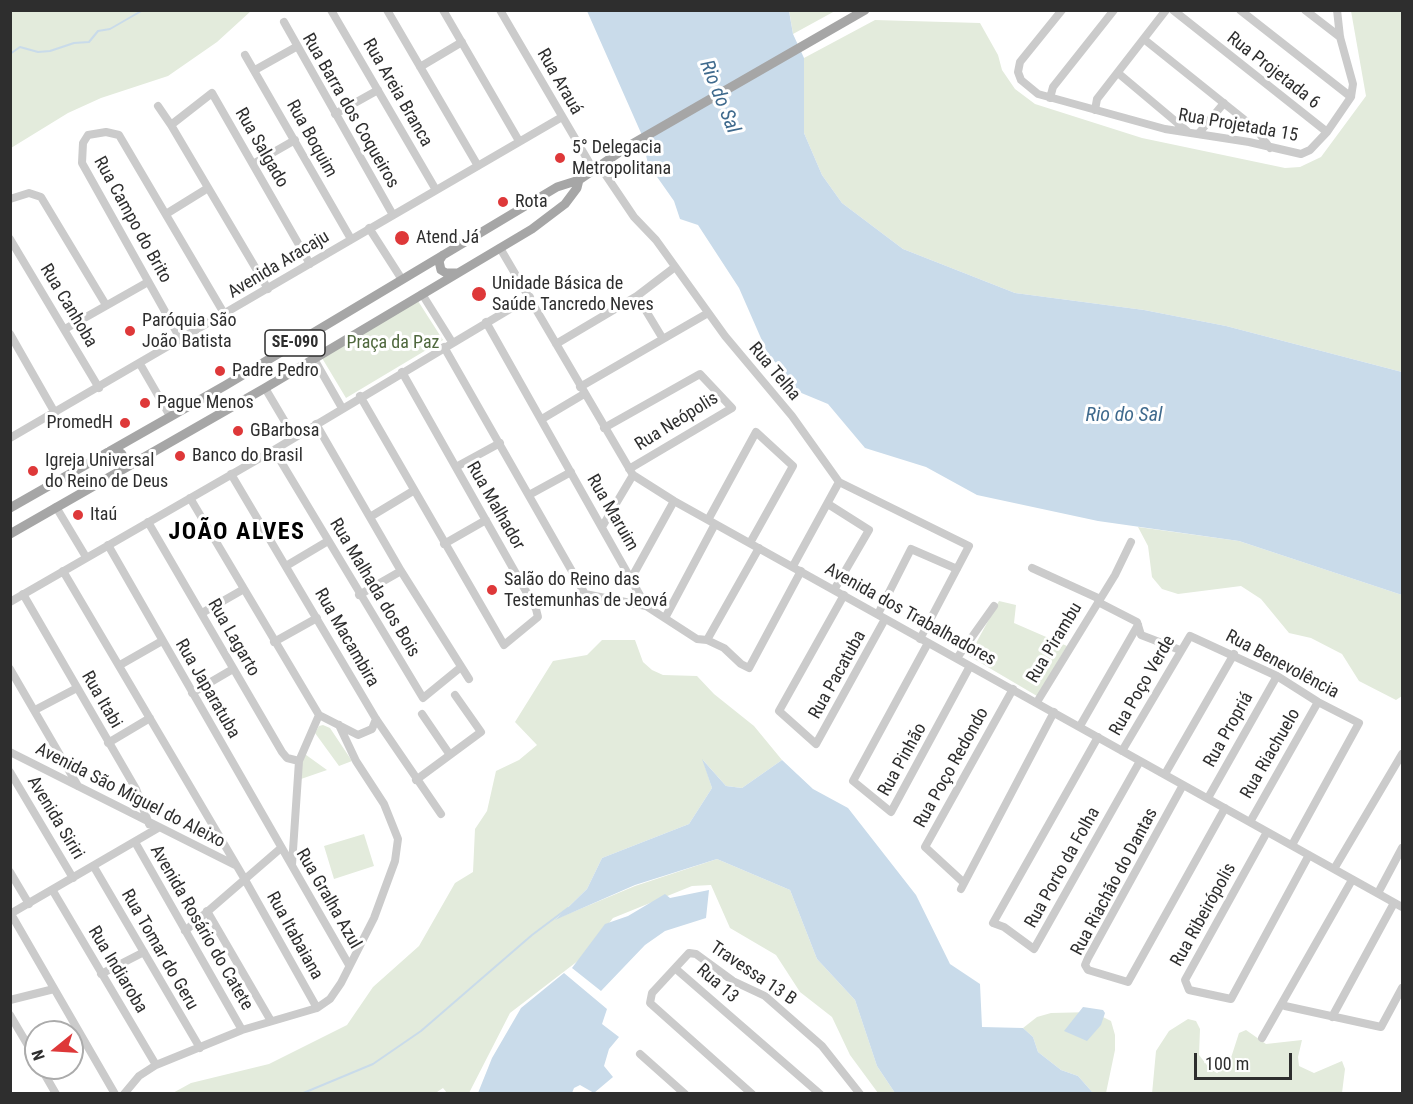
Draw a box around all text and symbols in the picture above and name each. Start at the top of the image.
street label: Rua Projetada 6 [1222,28,1324,114]
street label: Rua Barra dos Coqueiros [297,30,403,192]
street label: Rua Areia Branca [357,35,437,151]
street label: Rua Arauá [532,45,586,119]
water label: Rio do Sal [693,57,745,137]
street label: Rua Boquim [281,96,341,182]
street label: Rua Salgado [230,104,292,192]
street label: Rua Projetada 15 [1176,105,1300,147]
place label: 5° Delegacia Metropolitana [572,137,671,180]
marker: 5° Delegacia Metropolitana [553,151,567,165]
street label: Rua Campo do Brito [88,153,176,287]
place label: Rota [515,191,548,213]
marker: Rota [496,195,510,209]
street label: Avenida Aracaju [224,226,334,304]
place label: Atend Já [416,227,479,249]
marker: Atend Já [393,229,411,247]
street label: Rua Canhoba [35,260,101,352]
place label: Unidade Básica de Saúde Tancredo Neves [492,273,654,316]
marker: Unidade Básica de Saúde Tancredo Neves [470,285,488,303]
place label: Paróquia São João Batista [142,310,236,352]
marker: Paróquia São João Batista [123,324,137,338]
road number: SE-090 [265,330,325,356]
park label: Praça da Paz [347,332,439,354]
street label: Rua Telha [743,338,805,406]
place label: Padre Pedro [232,360,319,382]
marker: Padre Pedro [213,364,227,378]
street label: Rua Neópolis [631,388,723,456]
place label: Pague Menos [157,392,254,414]
marker: Pague Menos [138,396,152,410]
water label: Rio do Sal [1086,404,1162,428]
place label: PromedH [47,412,113,434]
marker: PromedH [118,416,132,430]
place label: GBarbosa [250,420,319,442]
marker: GBarbosa [231,424,245,438]
place label: Banco do Brasil [192,445,303,467]
marker: Banco do Brasil [173,449,187,463]
place label: Igreja Universal do Reino de Deus [45,450,168,492]
street label: Rua Malhador [461,458,529,554]
marker: Igreja Universal do Reino de Deus [26,464,40,478]
street label: Rua Maruim [581,471,643,555]
place label: Itaú [90,504,117,526]
marker: Itaú [71,508,85,522]
street label: Rua Malhada dos Bois [324,515,424,661]
district label: JOÃO ALVES [168,519,306,547]
street label: Avenida dos Trabalhadores [821,559,999,671]
place label: Salão do Reino das Testemunhas de Jeová [504,569,667,612]
marker: Salão do Reino das Testemunhas de Jeová [485,583,499,597]
street label: Rua Macambira [309,585,383,691]
street label: Rua Lagarto [202,595,264,681]
street label: Rua Pirambu [1023,599,1087,687]
street label: Rua Benevolência [1222,626,1342,704]
street label: Rua Pacatuba [805,627,871,723]
street label: Rua Poço Verde [1106,632,1180,740]
street label: Rua Japaratuba [170,635,244,743]
street label: Rua Itabi [76,668,126,732]
street label: Rua Propriá [1200,689,1258,771]
street label: Rua Poço Redondo [910,704,994,832]
street label: Rua Riachuelo [1236,705,1306,803]
street label: Rua Pinhão [874,720,932,800]
street label: Avenida São Miguel do Aleixo [32,739,228,853]
street label: Avenida Siriri [22,772,88,864]
street label: Rua Porto da Folha [1021,804,1105,932]
street label: Rua Riachão do Dantas [1067,805,1163,959]
street label: Avenida Rosário do Catete [145,842,257,1014]
street label: Rua Gralha Azul [291,845,365,953]
street label: Rua Ribeirópolis [1167,860,1241,970]
street label: Rua Tomar do Geru [116,886,202,1014]
street label: Rua Itabaiana [261,888,327,984]
street label: Rua Indiaroba [83,923,151,1017]
street label: Travessa 13 B [706,937,800,1011]
street label: Rua 13 [692,960,742,1008]
north arrow [24,1020,84,1080]
scale bar [1197,1041,1294,1079]
text: N [28,1048,49,1063]
text: 100 m [1205,1053,1249,1074]

